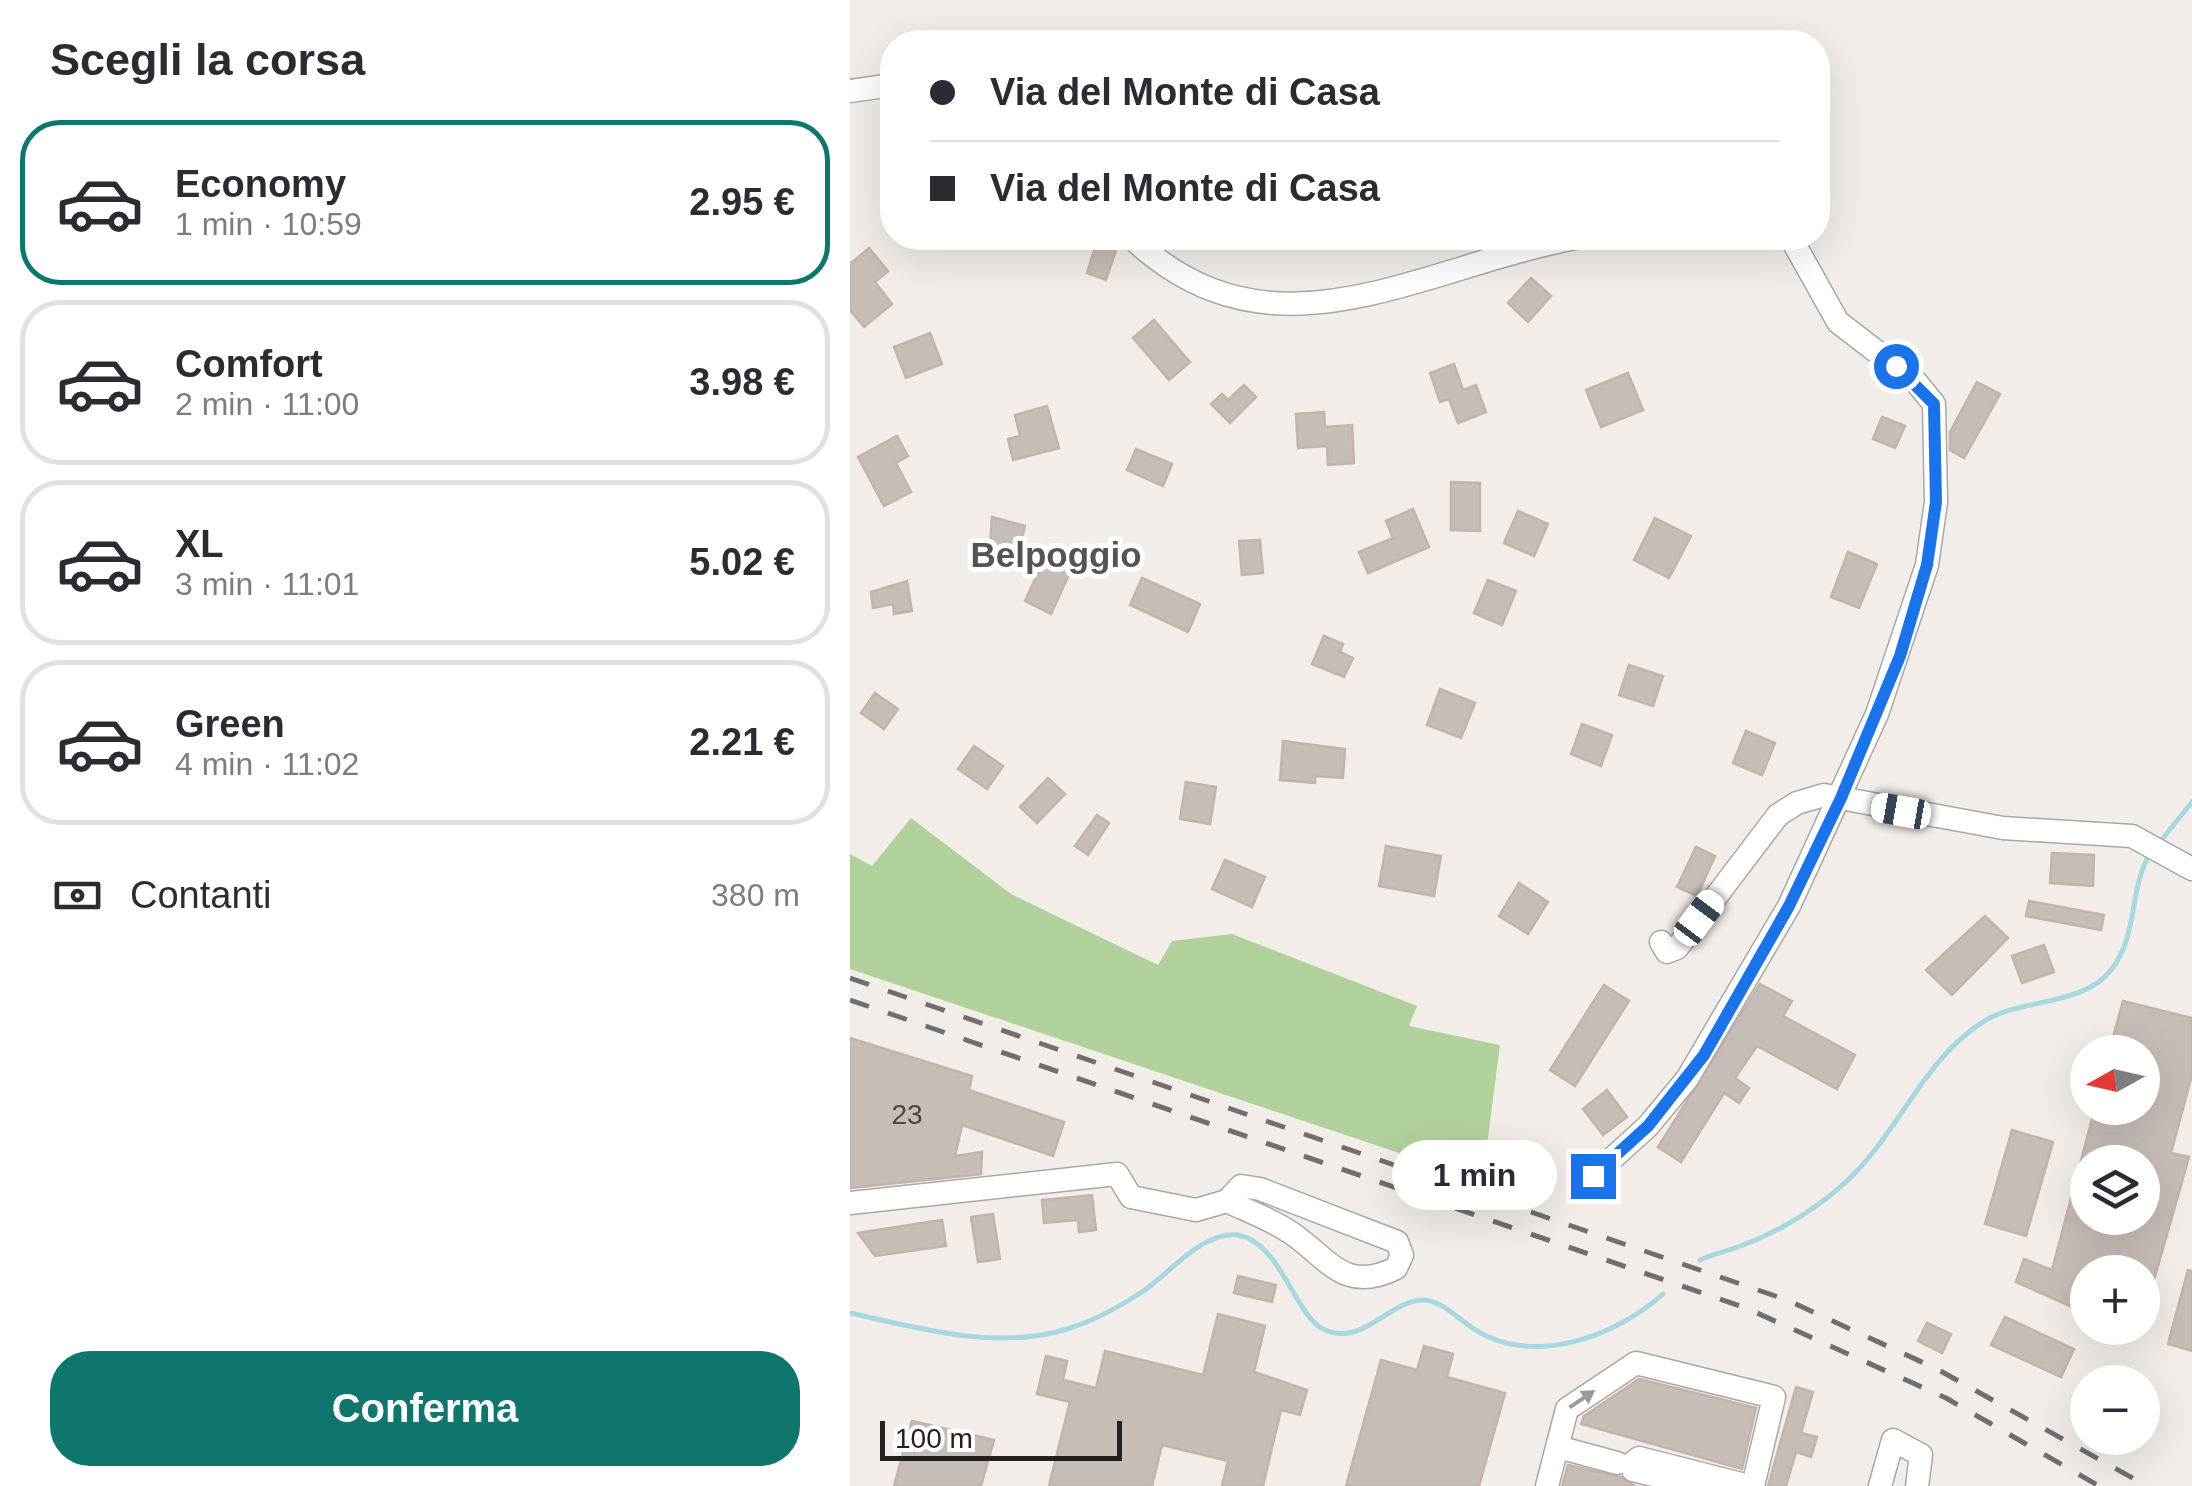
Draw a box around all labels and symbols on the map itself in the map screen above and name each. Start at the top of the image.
route start [1874,344,1919,389]
district label: Belpoggio [970,535,1142,574]
car [1869,791,1933,831]
car [1669,885,1729,951]
north arrow [2070,1035,2160,1125]
house number: 23 [891,1099,923,1130]
callout: 1 min [1393,1141,1558,1211]
route end [1571,1154,1616,1199]
one-way arrow [1569,1390,1596,1409]
scale bar [880,1416,1122,1460]

